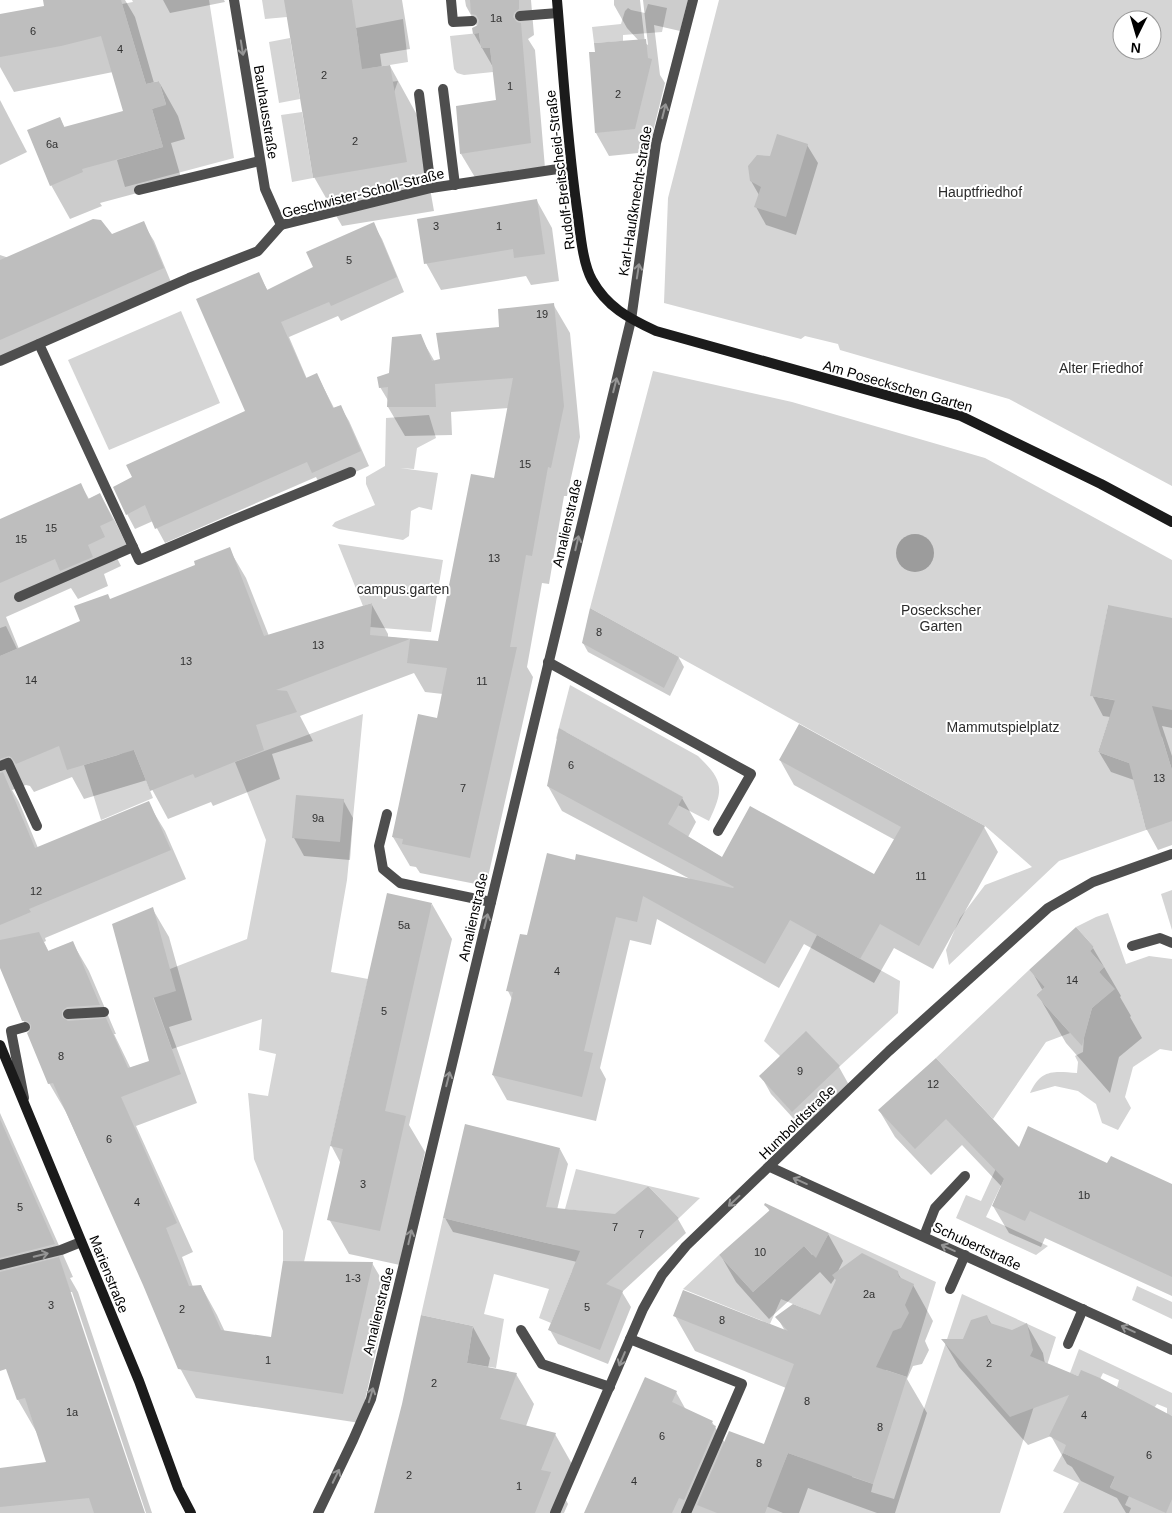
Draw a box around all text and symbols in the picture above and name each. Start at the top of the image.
north arrow [1112,10,1162,60]
house number: 1a [490,12,503,24]
house number: 6 [30,25,36,37]
one-way arrow [237,40,247,56]
text: N [1130,40,1142,56]
house number: 4 [117,43,123,55]
street label: Bauhausstraße [251,64,281,160]
house number: 2 [321,69,327,81]
house number: 1 [507,80,513,92]
house number: 2 [615,88,621,100]
street label: Rudolf-Breitscheid-Straße [542,89,578,251]
one-way arrow [660,104,670,120]
street label: Karl-Haußknecht-Straße [615,125,655,277]
house number: 2 [352,135,358,147]
house number: 6a [46,138,59,150]
street label: Geschwister-Scholl-Straße [280,165,446,221]
park label: Hauptfriedhof [938,184,1022,200]
house number: 3 [433,220,439,232]
house number: 1 [496,220,502,232]
house number: 5 [346,254,352,266]
one-way arrow [634,264,644,280]
house number: 19 [536,308,548,320]
street label: Am Poseckschen Garten [821,357,975,415]
park label: Alter Friedhof [1059,360,1143,376]
one-way arrow [611,377,620,393]
house number: 15 [519,458,531,470]
street label: Amalienstraße [549,477,585,569]
house number: 15 [45,522,57,534]
house number: 15 [15,533,27,545]
one-way arrow [573,535,582,551]
house number: 13 [488,552,500,564]
park label: campus.garten [357,581,449,597]
park label: Poseckscher Garten [901,602,981,634]
house number: 8 [596,626,602,638]
house number: 13 [312,639,324,651]
house number: 13 [180,655,192,667]
house number: 14 [25,674,37,686]
house number: 11 [476,675,488,687]
park label: Mammutspielplatz [947,719,1059,735]
house number: 6 [568,759,574,771]
house number: 13 [1153,772,1165,784]
house number: 7 [460,782,466,794]
house number: 9a [312,812,325,824]
house number: 11 [915,870,927,882]
street label: Amalienstraße [455,871,491,963]
house number: 12 [30,885,42,897]
one-way arrow [482,914,491,930]
house number: 5a [398,919,411,931]
house number: 4 [554,965,560,977]
house number: 14 [1066,974,1078,986]
house number: 5 [381,1005,387,1017]
house number: 8 [58,1050,64,1062]
house number: 9 [797,1065,803,1077]
one-way arrow [444,1072,453,1088]
house number: 12 [927,1078,939,1090]
street label: Humboldtstraße [756,1082,839,1162]
house number: 6 [106,1133,112,1145]
one-way arrow [793,1175,808,1185]
house number: 3 [360,1178,366,1190]
house number: 1b [1078,1189,1090,1201]
one-way arrow [728,1195,741,1207]
house number: 4 [134,1196,140,1208]
house number: 5 [17,1201,23,1213]
street label: Schubertstraße [930,1219,1024,1274]
house number: 7 [612,1221,618,1233]
house number: 7 [638,1228,644,1240]
one-way arrow [406,1230,415,1246]
street label: Marienstraße [86,1233,132,1315]
one-way arrow [941,1242,956,1252]
house number: 10 [754,1246,766,1258]
one-way arrow [33,1250,49,1259]
street label: Amalienstraße [359,1265,397,1357]
house number: 1-3 [345,1272,361,1284]
house number: 2a [863,1288,876,1300]
house number: 3 [48,1299,54,1311]
house number: 5 [584,1301,590,1313]
house number: 2 [179,1303,185,1315]
house number: 8 [719,1314,725,1326]
one-way arrow [1121,1324,1136,1334]
one-way arrow [616,1351,626,1366]
house number: 1 [265,1354,271,1366]
house number: 2 [986,1357,992,1369]
house number: 2 [431,1377,437,1389]
one-way arrow [367,1387,377,1403]
house number: 8 [804,1395,810,1407]
house number: 1a [66,1406,79,1418]
house number: 4 [1081,1409,1087,1421]
house number: 8 [877,1421,883,1433]
house number: 6 [659,1430,665,1442]
house number: 6 [1146,1449,1152,1461]
house number: 8 [756,1457,762,1469]
one-way arrow [331,1469,341,1484]
house number: 2 [406,1469,412,1481]
house number: 4 [631,1475,637,1487]
house number: 1 [516,1480,522,1492]

